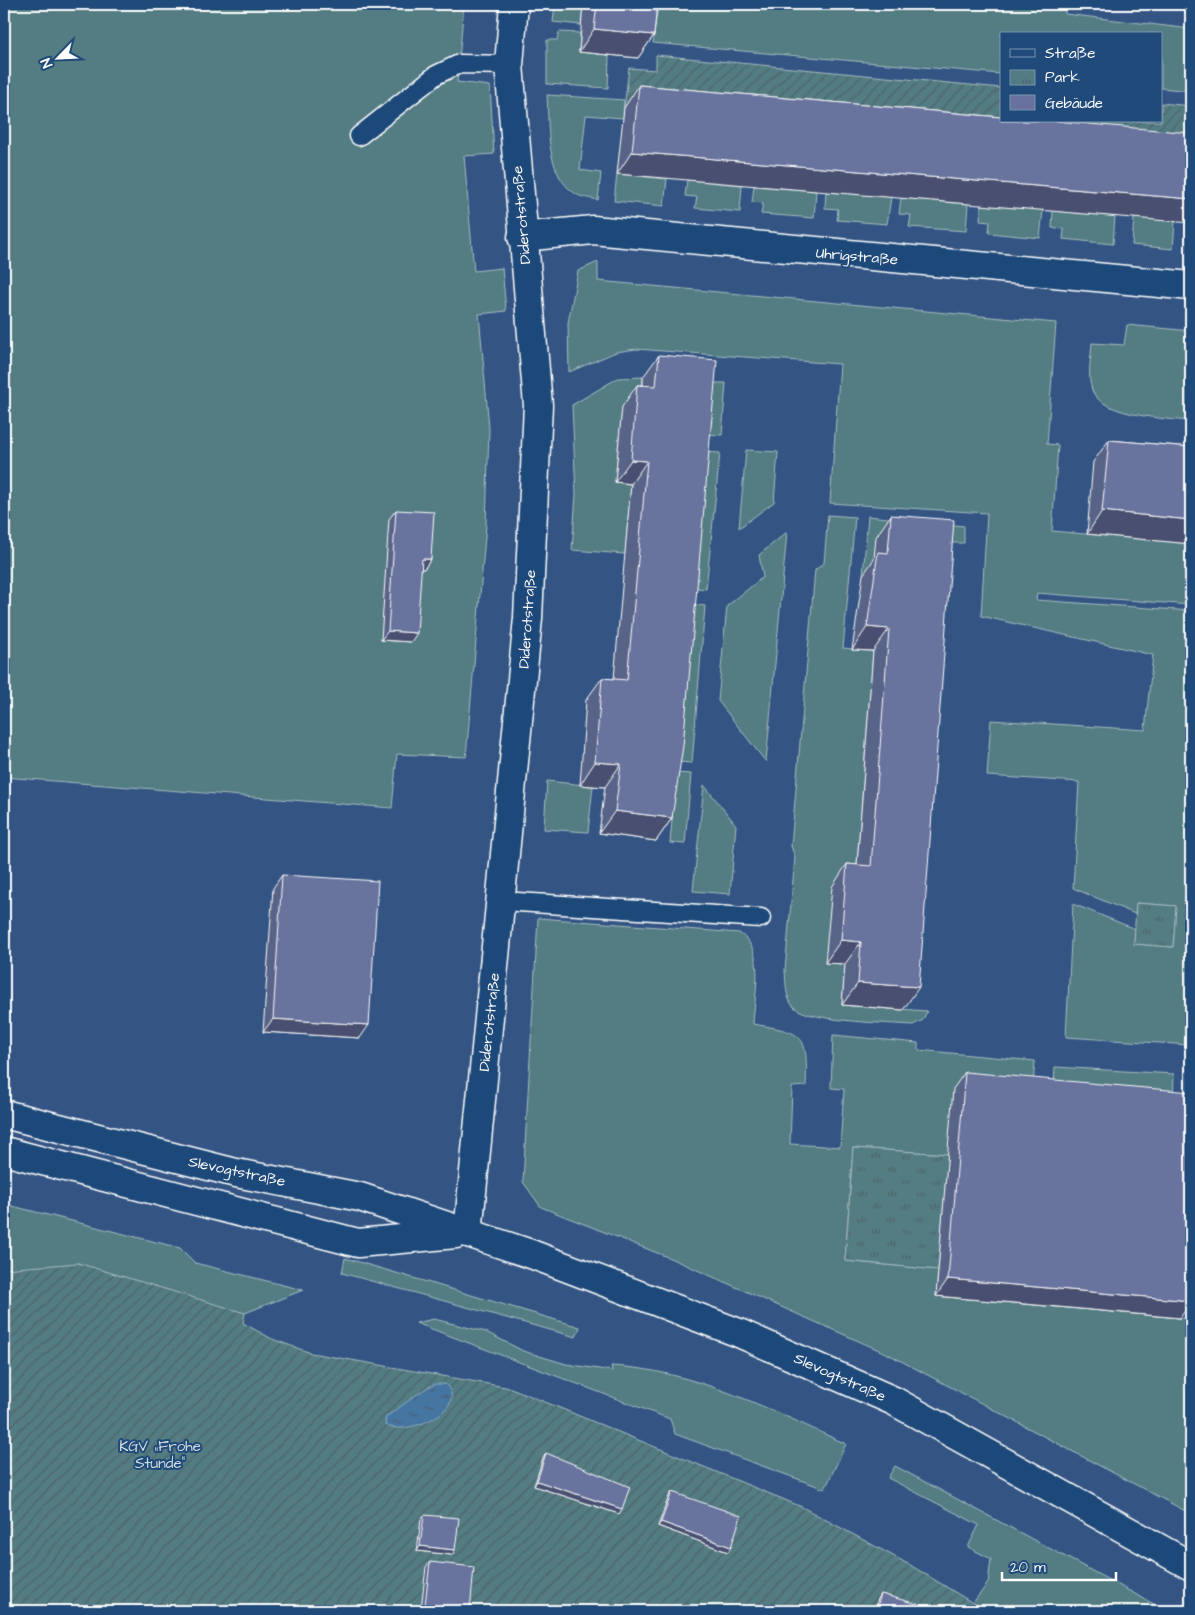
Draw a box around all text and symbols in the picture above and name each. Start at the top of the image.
north arrow [32,32,82,82]
legend [1000,32,1162,122]
text: Straße [1045,43,1095,64]
text: N [36,55,58,71]
text: Park [1045,67,1080,88]
text: Gebäude [1045,93,1103,114]
street label: Diderotstraße [507,165,536,265]
street label: Uhrigstraße [815,242,899,272]
street label: Diderotstraße [514,569,541,669]
street label: Diderotstraße [474,972,505,1072]
street label: Slevogtstraße [186,1151,287,1193]
street label: Slevogtstraße [790,1348,889,1408]
park label: KGV „Frohe Stunde“ [119,1436,201,1474]
scale bar [1002,1550,1116,1582]
text: 20 m [1010,1557,1046,1578]

